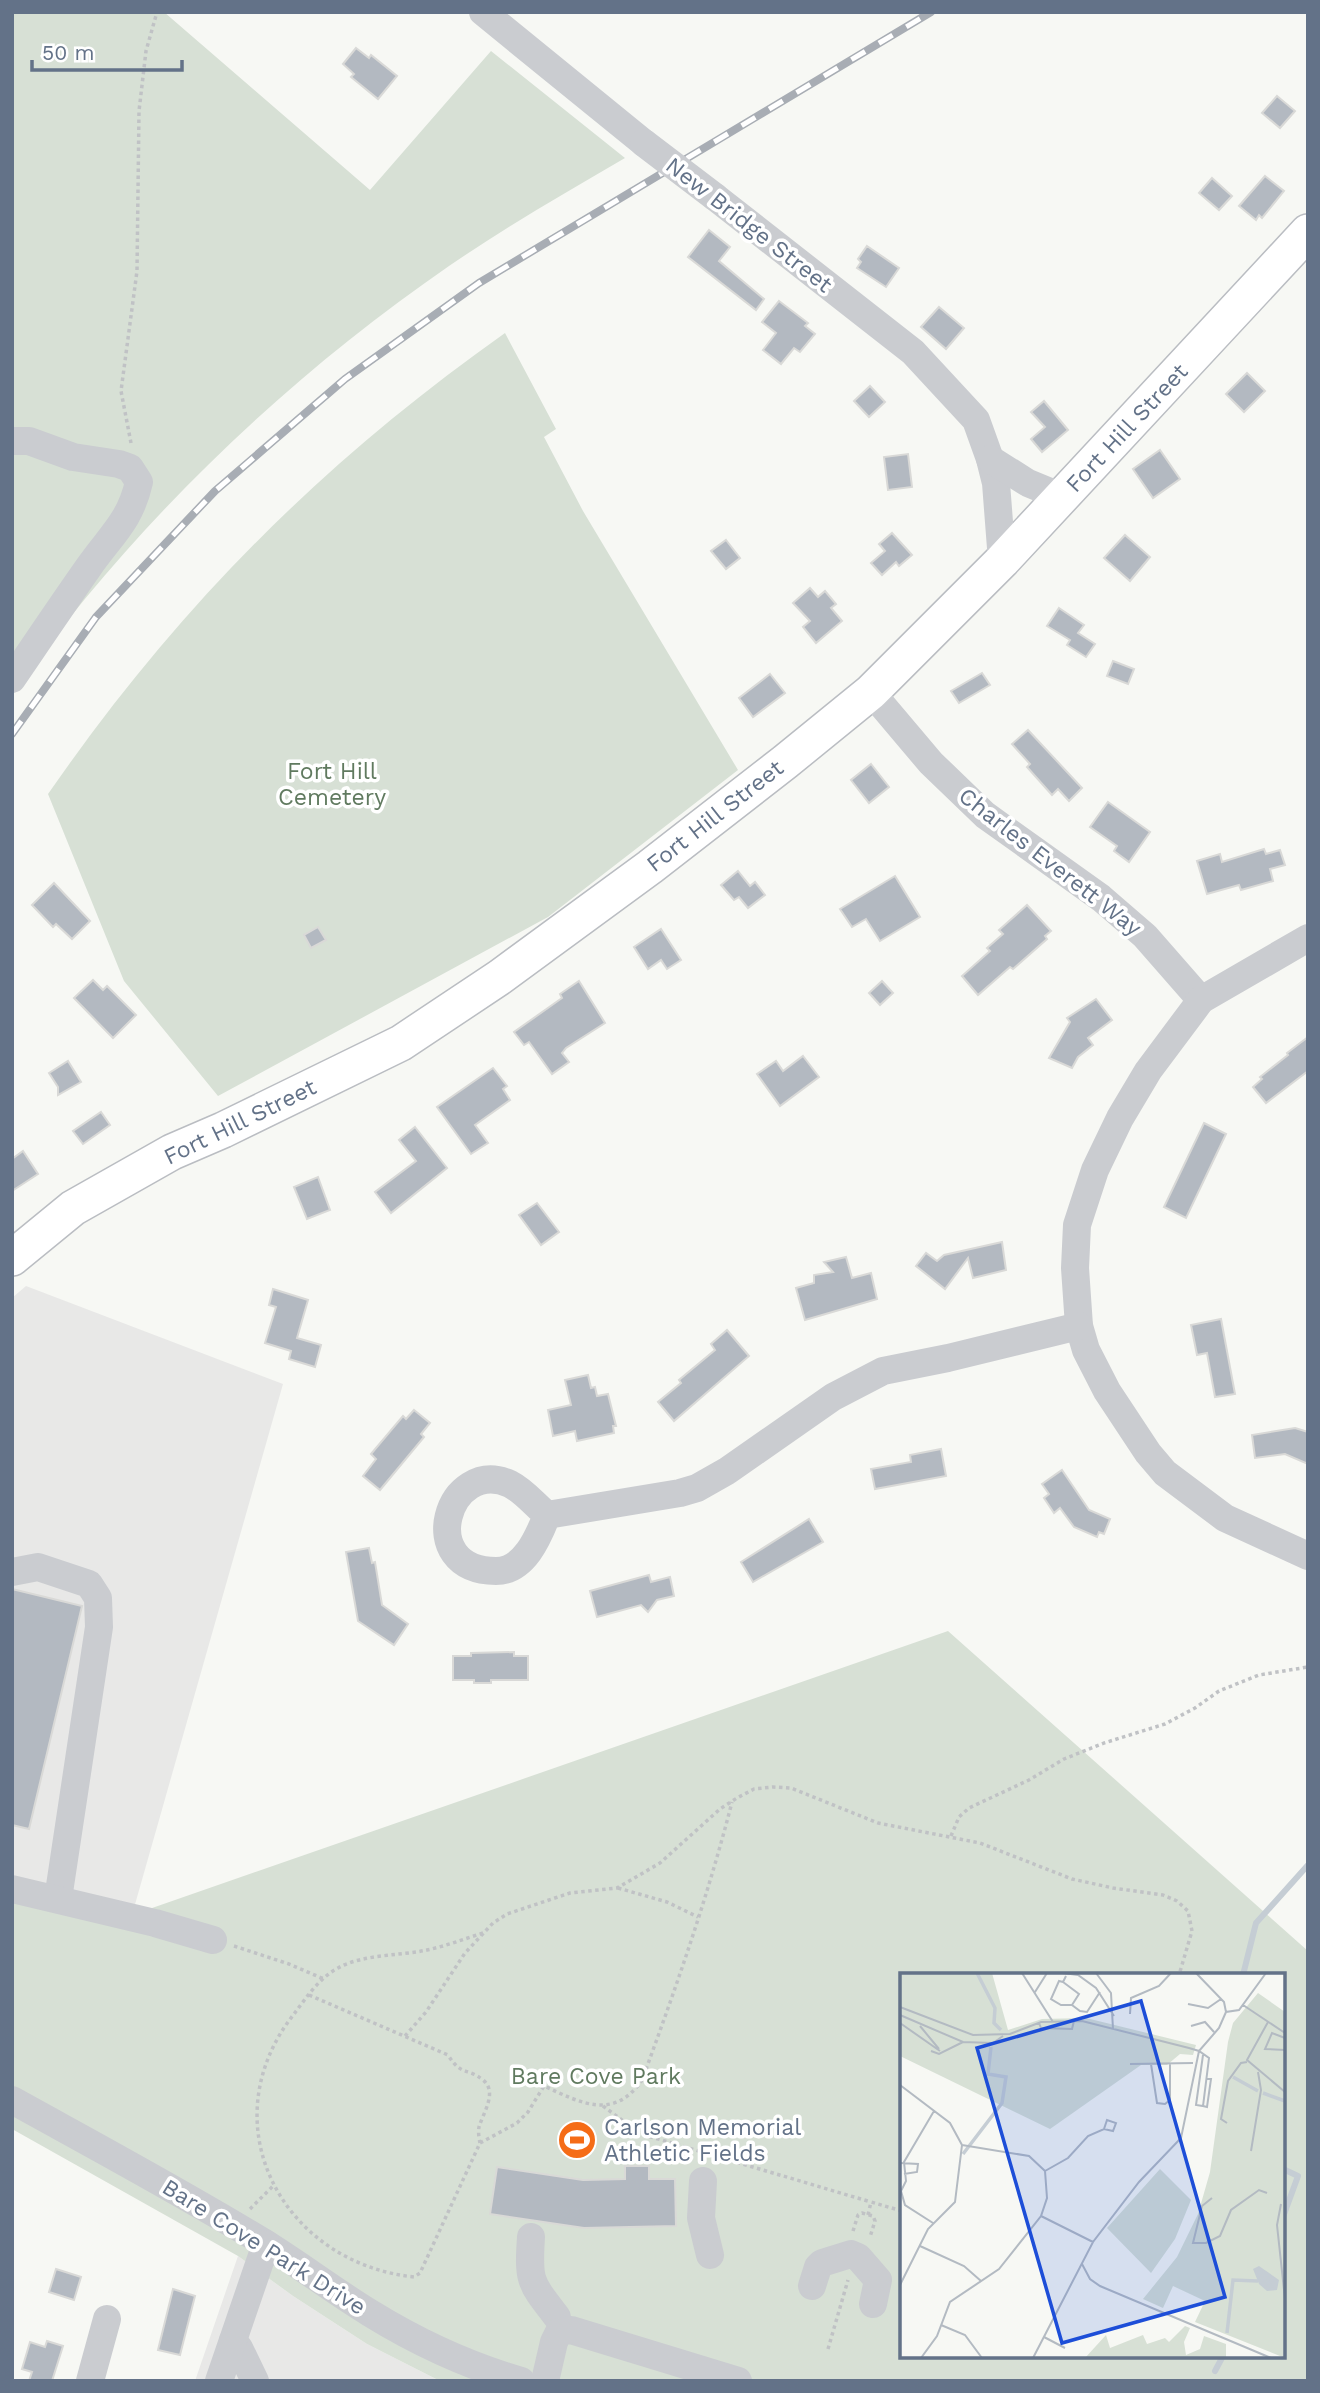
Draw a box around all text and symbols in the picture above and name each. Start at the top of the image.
scale bar [32,28,182,72]
text: 50 m [42,40,94,65]
street label: New Bridge Street [660,152,838,299]
street label: Fort Hill Street [1060,358,1194,498]
street label: Fort Hill Street [641,754,789,878]
park label: Fort Hill Cemetery [278,758,386,811]
street label: Charles Everett Way [953,782,1147,942]
street label: Fort Hill Street [159,1073,321,1171]
inset map [900,1973,1285,2358]
park label: Bare Cove Park [511,2063,681,2090]
place label: Carlson Memorial Athletic Fields [604,2114,801,2167]
sports icon: Carlson Memorial Athletic Fields [556,2119,598,2161]
street label: Bare Cove Park Drive [157,2173,371,2321]

